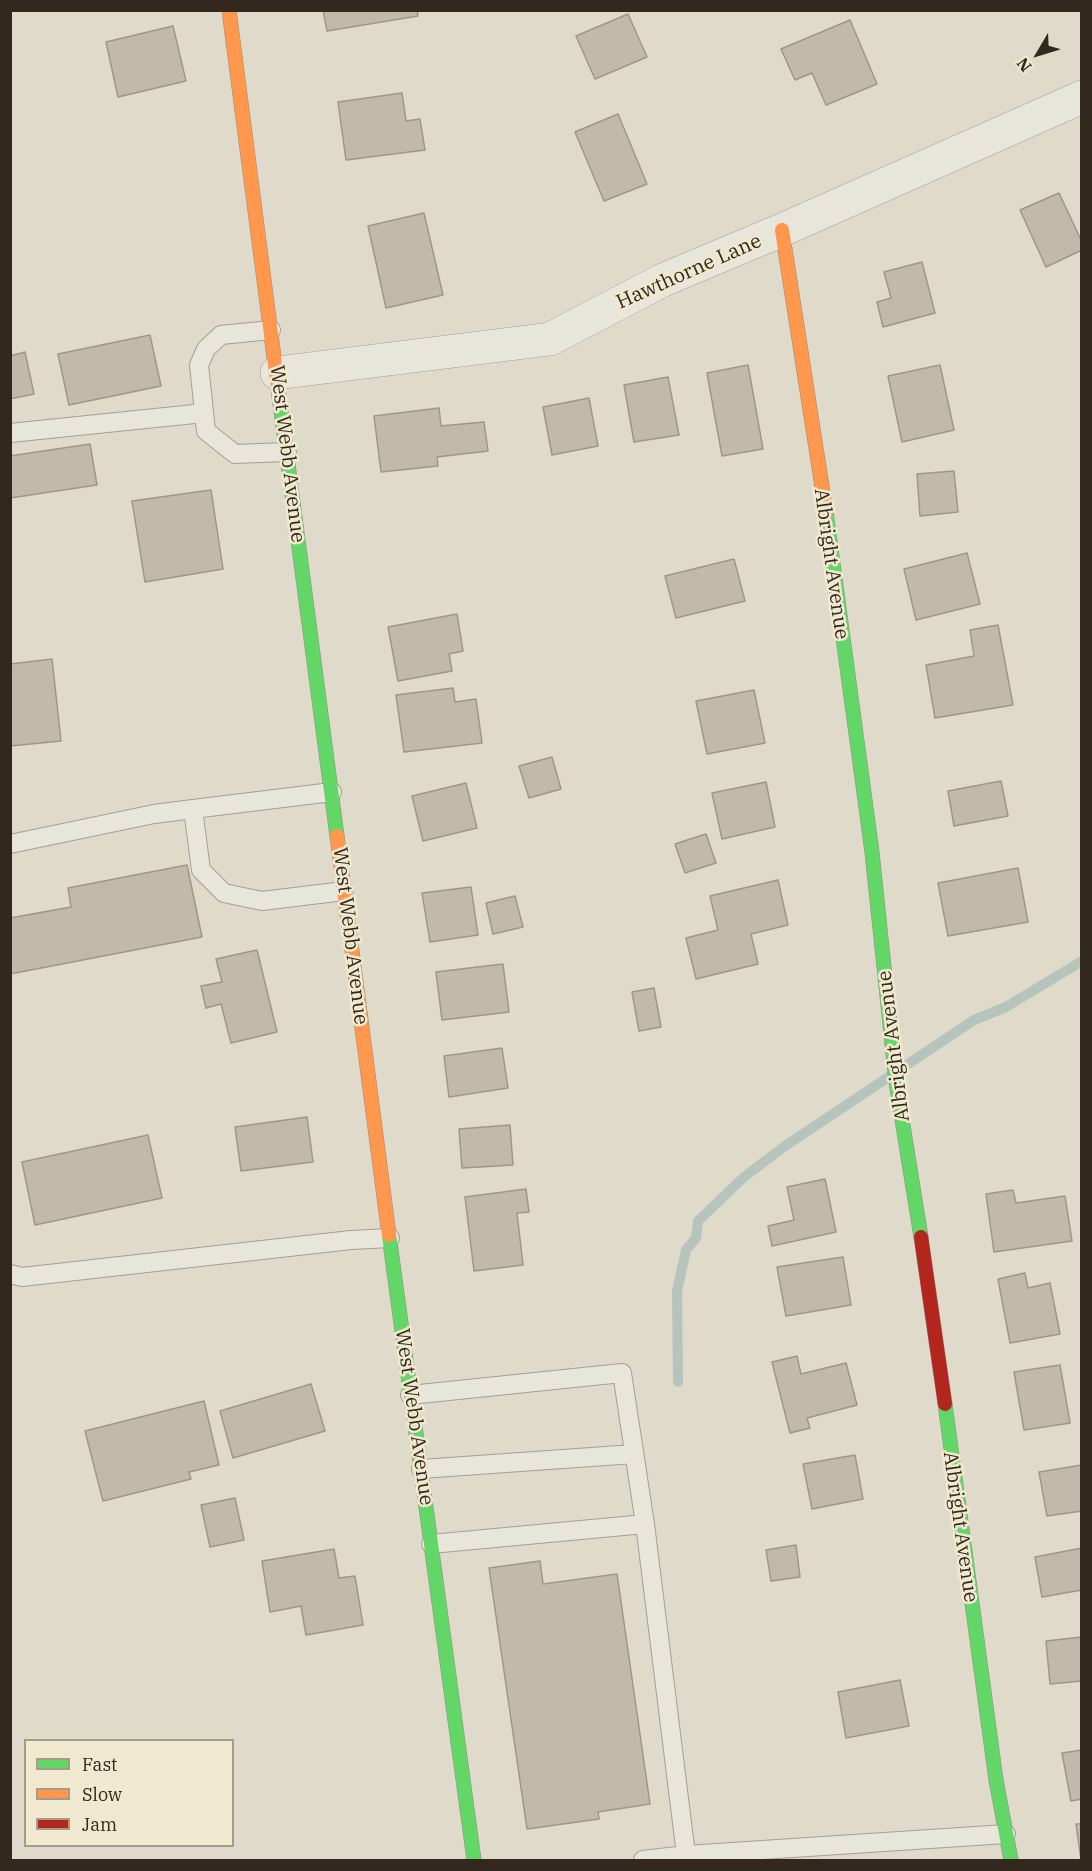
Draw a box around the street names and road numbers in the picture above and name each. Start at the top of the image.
street label: Hawthorne Lane [613,229,765,315]
street label: West Webb Avenue [264,364,310,544]
street label: Albright Avenue [809,487,853,641]
street label: West Webb Avenue [327,846,373,1026]
street label: Albright Avenue [873,969,915,1123]
street label: West Webb Avenue [390,1327,438,1507]
street label: Albright Avenue [938,1450,982,1604]

